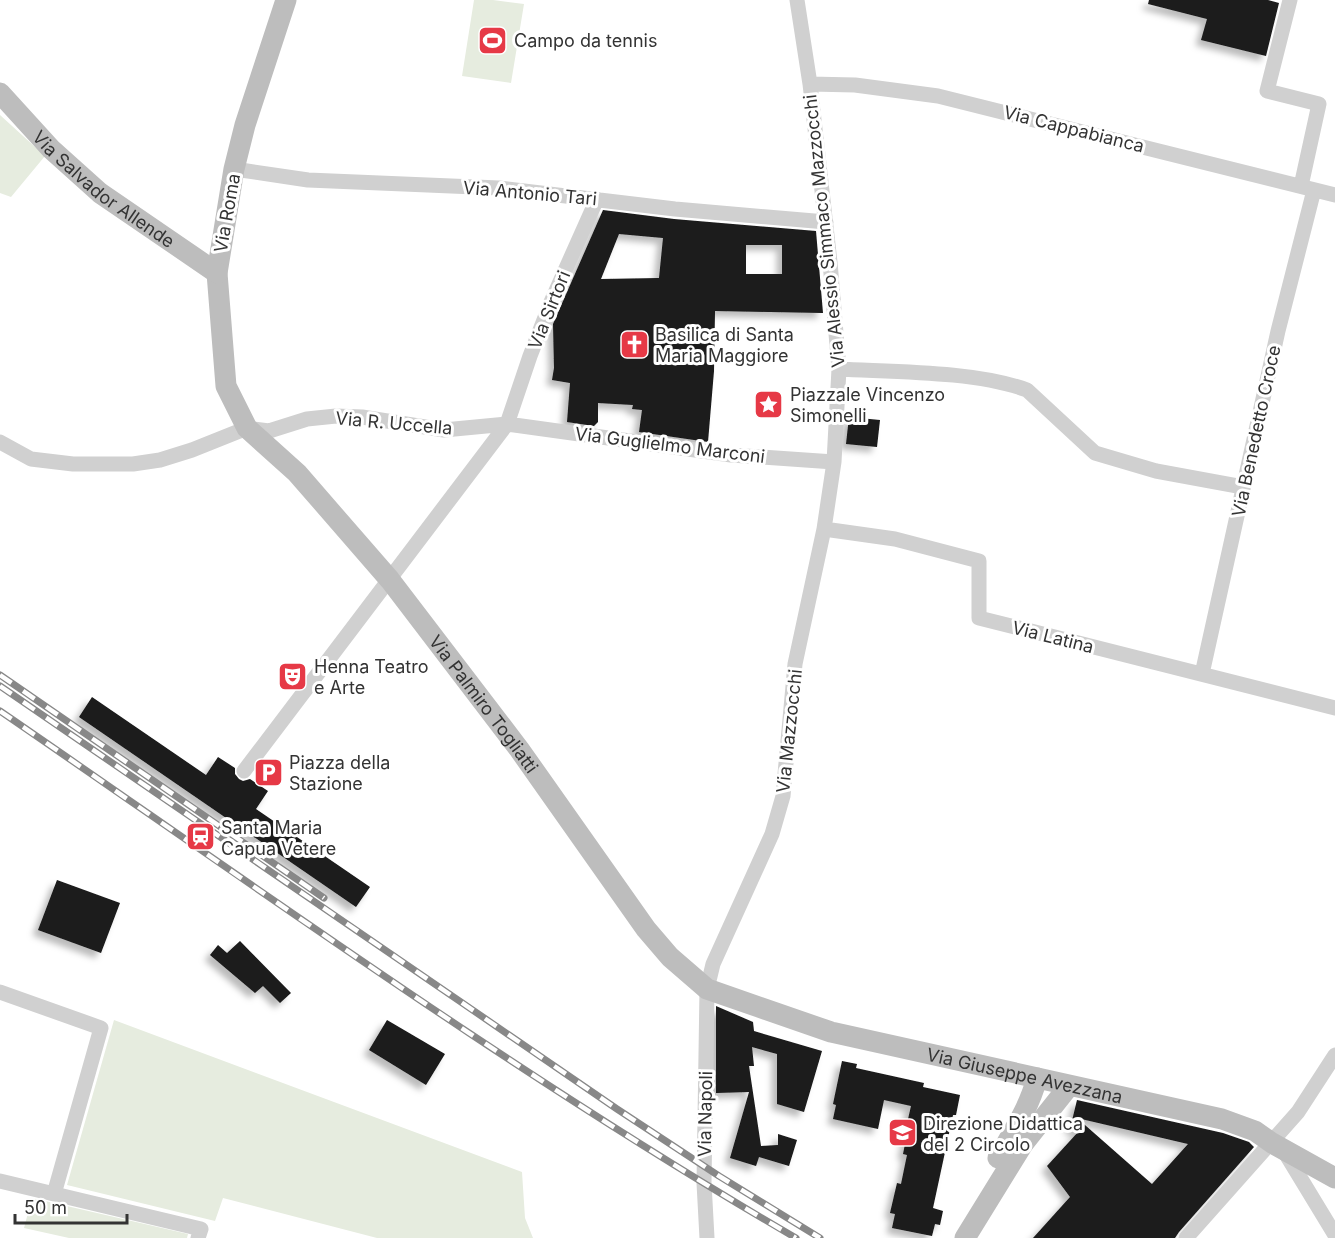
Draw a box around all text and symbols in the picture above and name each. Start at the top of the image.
sports icon: Campo da tennis [477,24,509,56]
place label: Campo da tennis [514,30,657,51]
street label: Via Alessio Simmaco Mazzocchi [799,93,849,369]
street label: Via Cappabianca [1001,101,1147,157]
street label: Via Salvador Allende [29,126,179,251]
street label: Via Roma [210,172,244,254]
street label: Via Antonio Tari [462,177,598,209]
street label: Via Sirtori [524,268,574,352]
place label: Basilica di Santa Maria Maggiore [655,324,794,366]
church icon: Basilica di Santa Maria Maggiore [618,328,650,360]
street label: Via Benedetto Croce [1228,343,1284,519]
place label: Piazzale Vincenzo Simonelli [790,384,945,426]
place icon: Piazzale Vincenzo Simonelli [753,388,785,420]
street label: Via R. Uccella [335,407,453,439]
street label: Via Guglielmo Marconi [574,423,766,467]
street label: Via Latina [1010,617,1096,657]
street label: Via Palmiro Togliatti [425,631,543,777]
place label: Henna Teatro e Arte [314,656,428,698]
theatre icon: Henna Teatro e Arte [277,660,309,692]
street label: Via Mazzocchi [772,668,806,794]
place label: Piazza della Stazione [289,752,390,794]
parking icon: Piazza della Stazione [252,756,284,788]
place label: Santa Maria Capua Vetere [221,817,336,859]
station icon: Santa Maria Capua Vetere [184,821,216,853]
street label: Via Giuseppe Avezzana [925,1043,1125,1107]
street label: Via Napoli [694,1071,716,1157]
place label: Direzione Didattica del 2 Circolo [923,1113,1083,1155]
school or university icon: Direzione Didattica del 2 Circolo [886,1117,918,1149]
scale bar [15,1187,128,1225]
text: 50 m [24,1197,67,1218]

